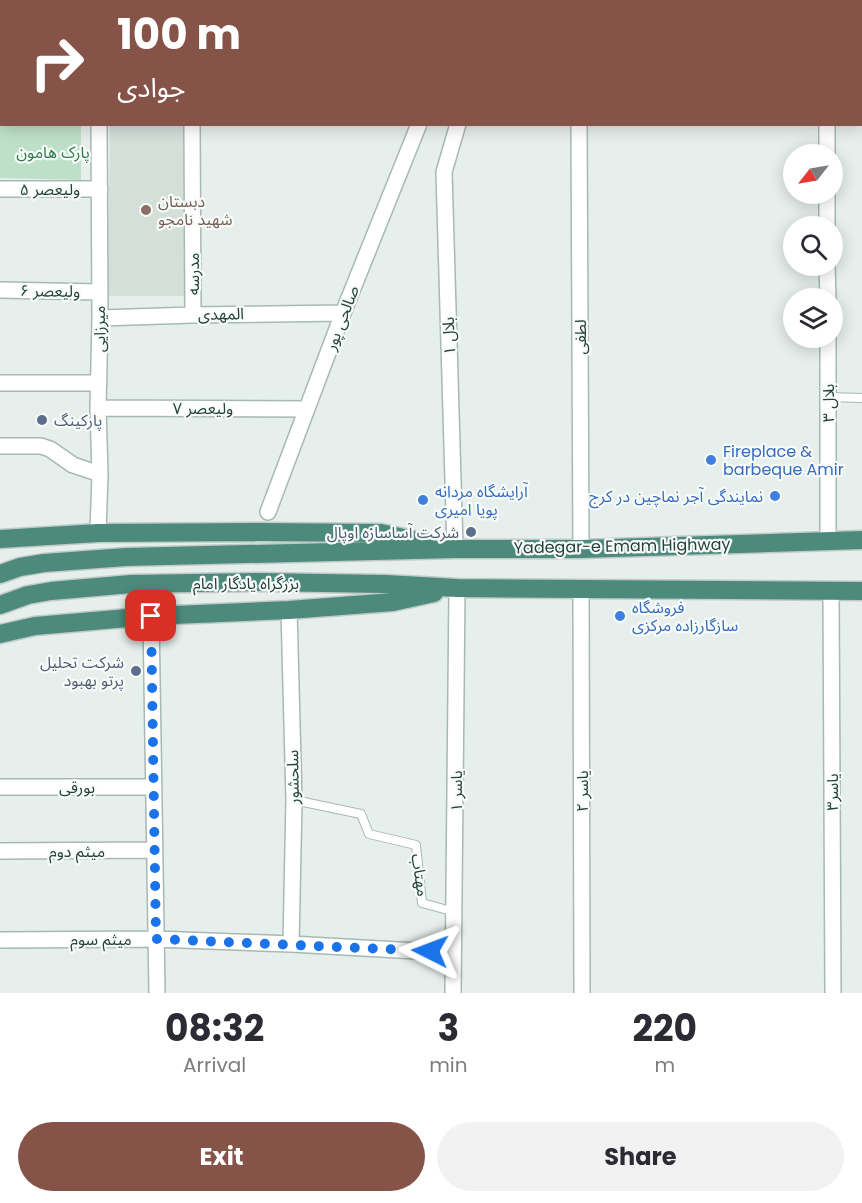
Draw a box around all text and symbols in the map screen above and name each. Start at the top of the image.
text: 100 m [117,5,241,64]
icon: right [18,24,96,102]
text: جوادی [117,69,185,106]
park label: پارک هامون [16,141,90,164]
north arrow [783,144,843,204]
map controls [783,144,843,348]
street label: ولیعصر ۵ [20,178,80,201]
place label: دبستان شهید نامجو [158,190,233,231]
marker: دبستان شهید نامجو [139,203,153,217]
button: search [783,216,843,276]
street label: مدرسه [182,253,205,295]
street label: ولیعصر ۶ [20,279,80,303]
street label: صالحی پور [319,282,365,355]
button: layers [783,288,843,348]
street label: المهدی [198,302,244,326]
street label: میرزایی [88,306,111,352]
street label: بلال ۱ [437,316,461,356]
street label: لطفی [569,319,592,355]
street label: بلال ۳ [817,384,840,422]
street label: ولیعصر ۷ [173,397,233,420]
place label: پارکینگ [54,409,102,432]
marker: پارکینگ [35,413,49,427]
place label: Fireplace & barbeque Amir [723,440,844,481]
marker: Fireplace & barbeque Amir [704,453,718,467]
place label: آرایشگاه مردانه پویا امیری [435,480,529,521]
place label: نمایندگی آجر نماچین در کرج [589,485,763,509]
marker: نمایندگی آجر نماچین در کرج [768,489,782,503]
marker: آرایشگاه مردانه پویا امیری [416,493,430,507]
place label: شرکت آساسازه اوپال [327,521,459,544]
marker: شرکت آساسازه اوپال [464,525,478,539]
street label: Yadegar-e Emam Highway [513,533,731,559]
street label: بزرگراه یادگار امام [193,572,299,596]
pin [125,590,176,641]
place label: فروشگاه سازگارزاده مرکزی [632,596,738,637]
icon: arrive [134,599,167,632]
marker: فروشگاه سازگارزاده مرکزی [613,609,627,623]
place label: شرکت تحلیل پرتو بهبود [40,651,124,692]
marker: شرکت تحلیل پرتو بهبود [129,664,143,678]
street label: سلحشور [281,750,305,805]
street label: یاسر ۱ [445,770,468,812]
street label: یاسر ۲ [571,770,594,812]
street label: یاسر۳ [821,773,844,811]
street label: بورقی [59,776,95,799]
street label: میثم دوم [49,840,105,864]
street label: مهتاب [406,852,434,898]
position arrow [398,919,462,983]
street label: میثم سوم [70,928,132,952]
text: 08:32 [165,1003,264,1054]
text: 3 [437,1003,459,1054]
text: 220 [632,1003,697,1054]
text: Arrival [183,1051,246,1079]
text: min [429,1051,468,1079]
text: m [654,1051,675,1079]
button: Exit [18,1122,425,1191]
button: Share [437,1122,844,1191]

